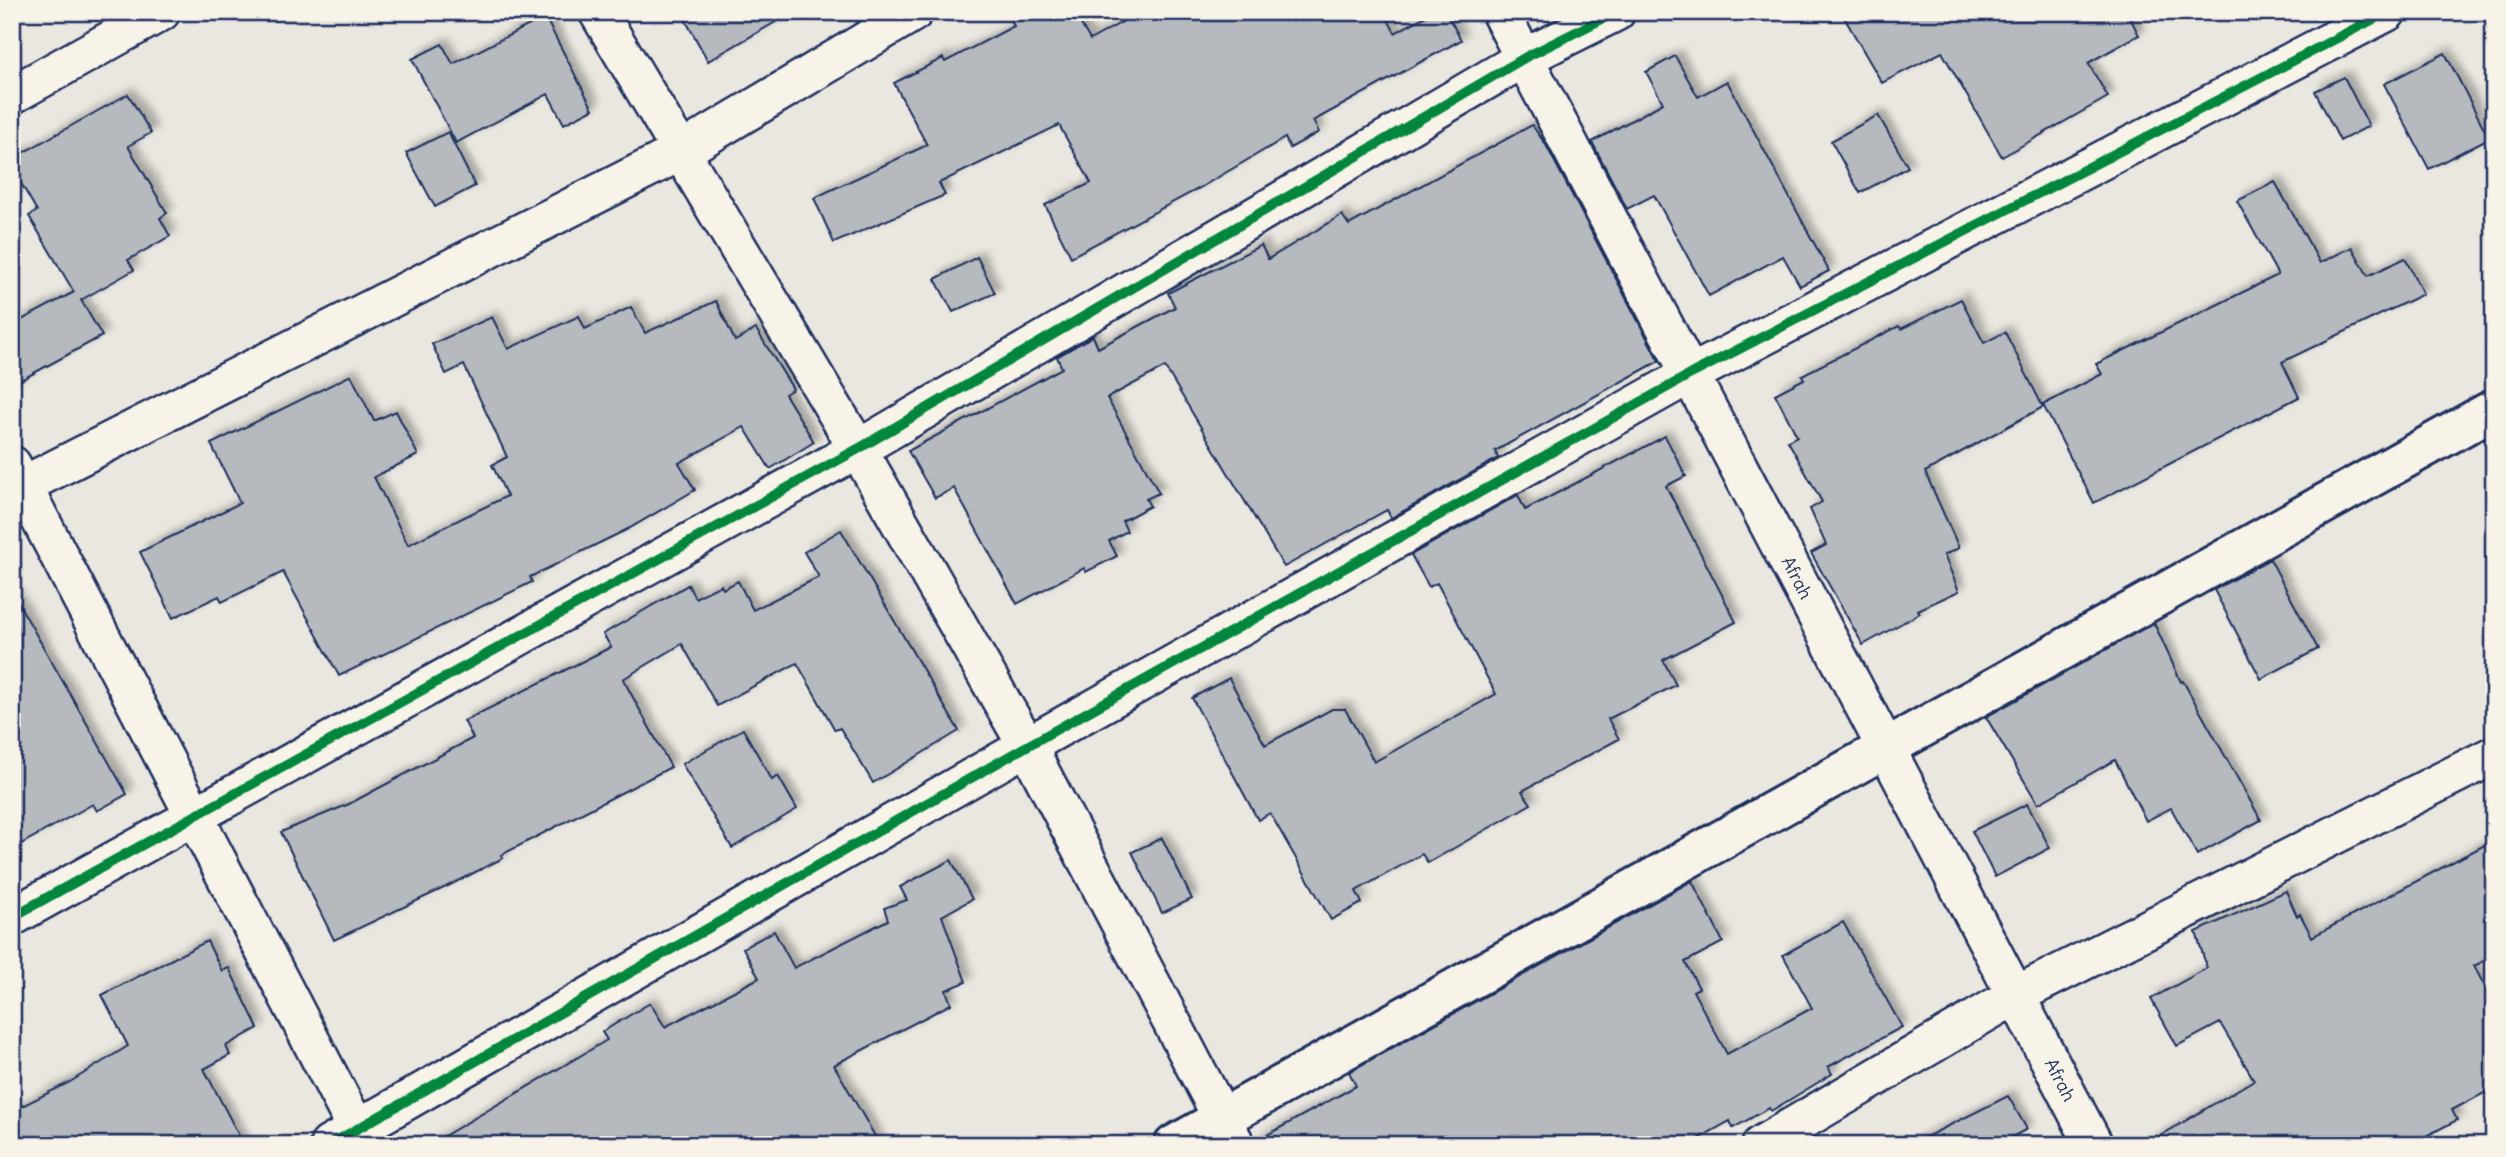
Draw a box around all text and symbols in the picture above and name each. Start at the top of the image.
street label: Afrah [1776,552,1818,603]
street label: Afrah [2040,1055,2081,1105]

